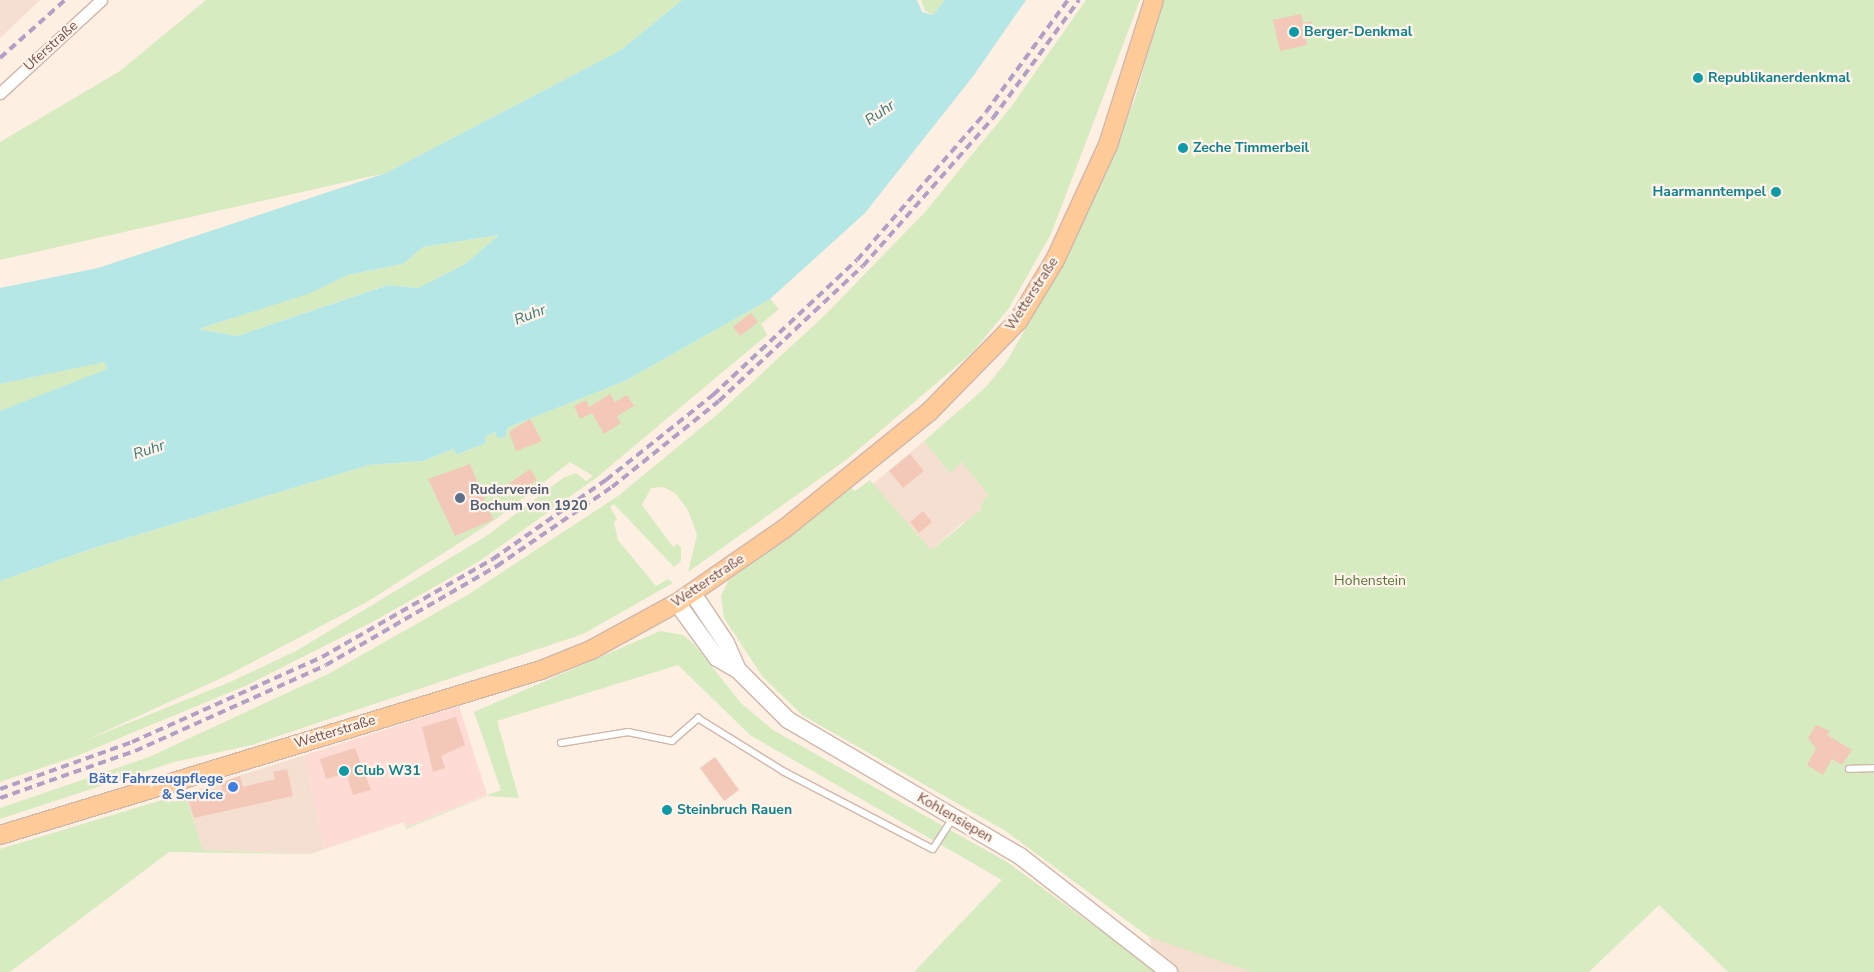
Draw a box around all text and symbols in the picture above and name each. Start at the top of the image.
street label: Uferstraße [20,17,82,75]
place label: Berger-Denkmal [1304,24,1412,40]
marker: Berger-Denkmal [1288,26,1300,38]
place label: Republikanerdenkmal [1708,70,1850,86]
marker: Republikanerdenkmal [1692,72,1704,84]
water label: Ruhr [862,96,898,130]
place label: Zeche Timmerbeil [1193,140,1309,156]
marker: Zeche Timmerbeil [1177,142,1189,154]
place label: Haarmanntempel [1652,184,1766,200]
marker: Haarmanntempel [1770,186,1782,198]
street label: Wetterstraße [1002,254,1062,334]
water label: Ruhr [512,301,548,329]
water label: Ruhr [131,436,167,464]
place label: Ruderverein Bochum von 1920 [470,482,588,514]
marker: Ruderverein Bochum von 1920 [454,492,466,504]
street label: Wetterstraße [669,551,747,611]
park label: Hohenstein [1334,573,1406,589]
street label: Wetterstraße [292,712,378,752]
place label: Club W31 [354,763,421,779]
marker: Club W31 [338,765,350,777]
place label: Bätz Fahrzeugpflege & Service [89,771,223,804]
marker: Bätz Fahrzeugpflege & Service [227,781,239,793]
street label: Kohlensiepen [914,790,996,846]
place label: Steinbruch Rauen [677,802,792,818]
marker: Steinbruch Rauen [661,804,673,816]

